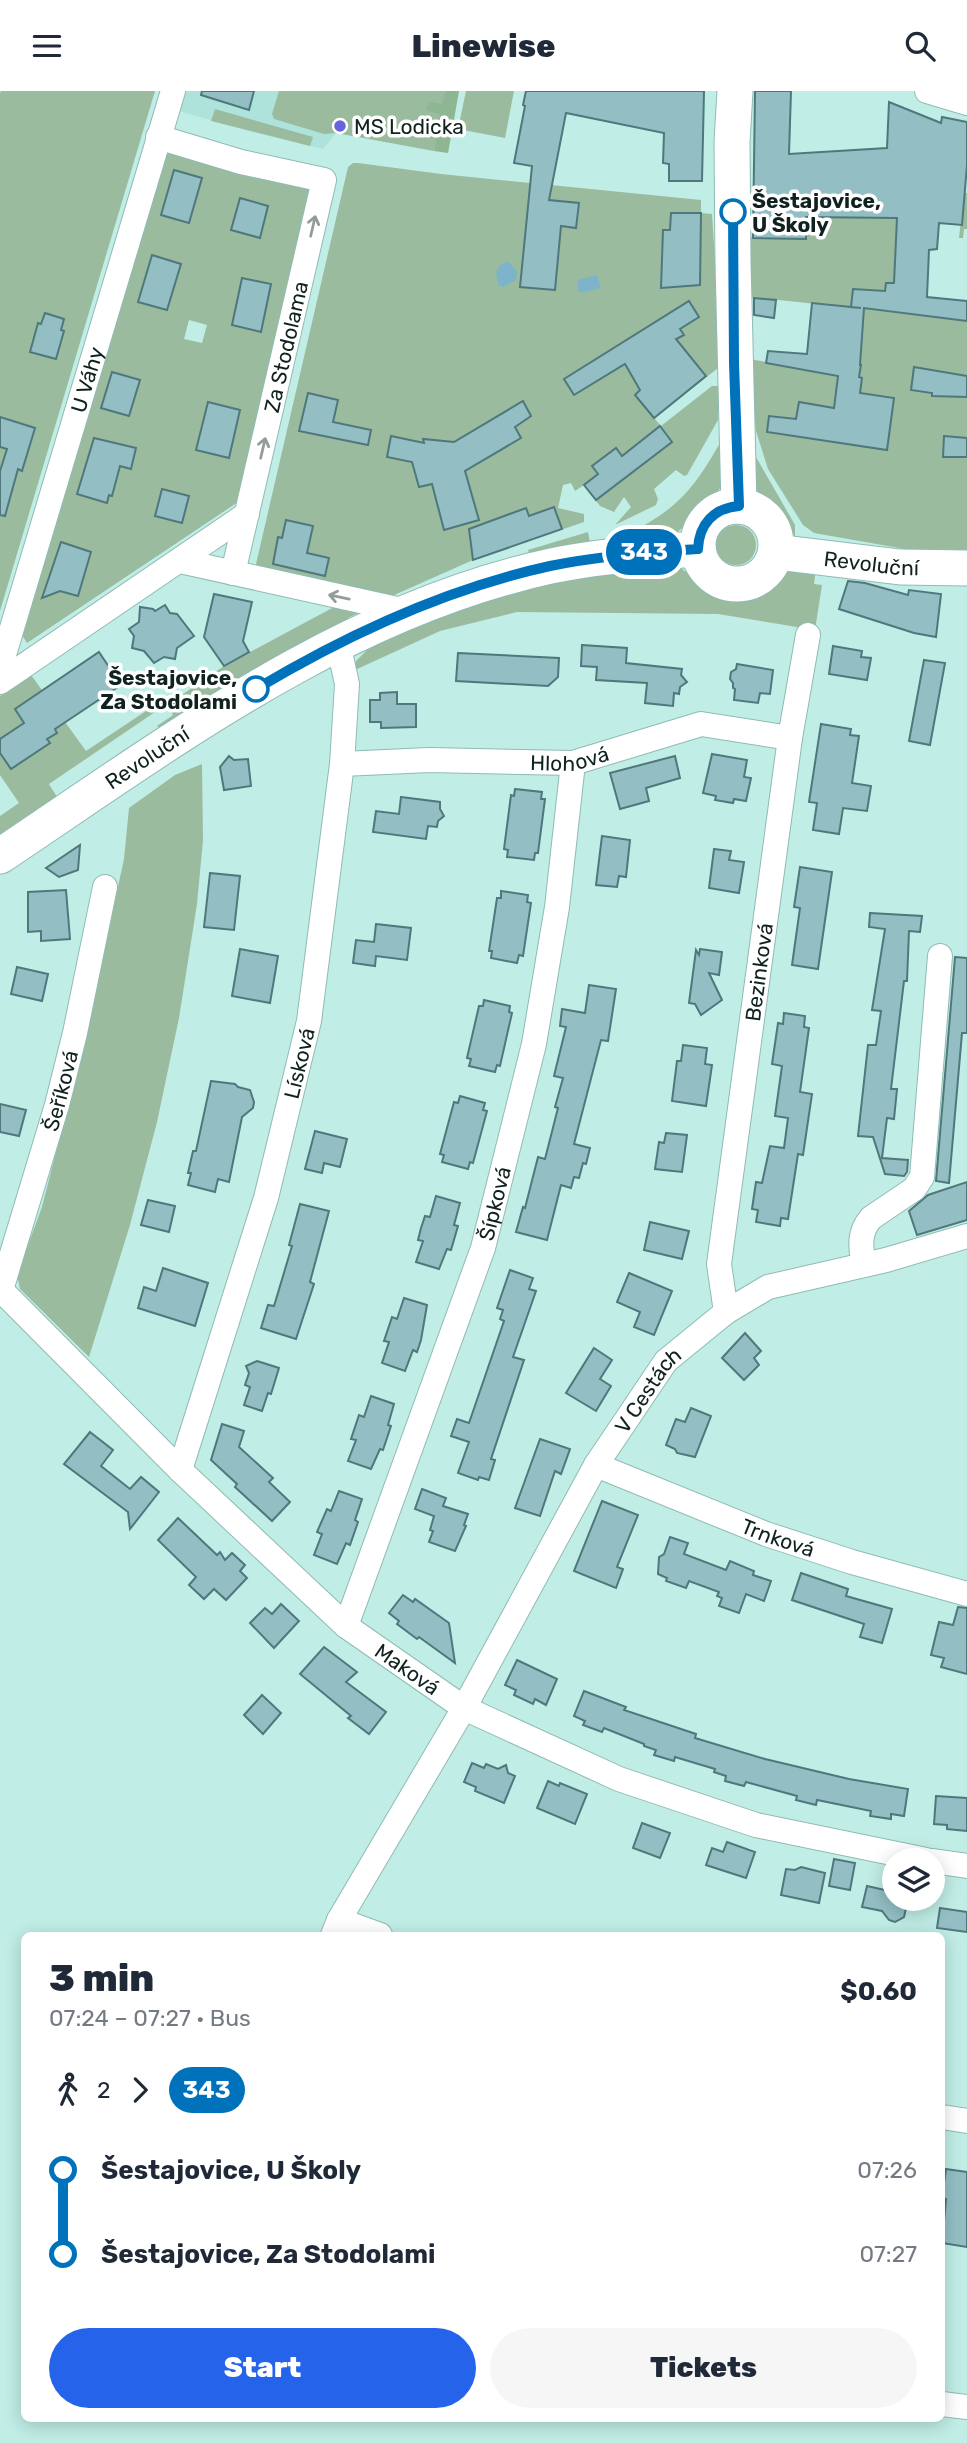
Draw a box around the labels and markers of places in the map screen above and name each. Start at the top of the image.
place label: MS Lodicka [354,114,464,139]
marker: MS Lodicka [332,118,348,134]
place label: Šestajovice, U Školy [752,188,881,237]
marker: Šestajovice, U Školy [720,199,746,225]
place label: Šestajovice, Za Stodolami [100,665,237,714]
marker: Šestajovice, Za Stodolami [243,676,269,702]

